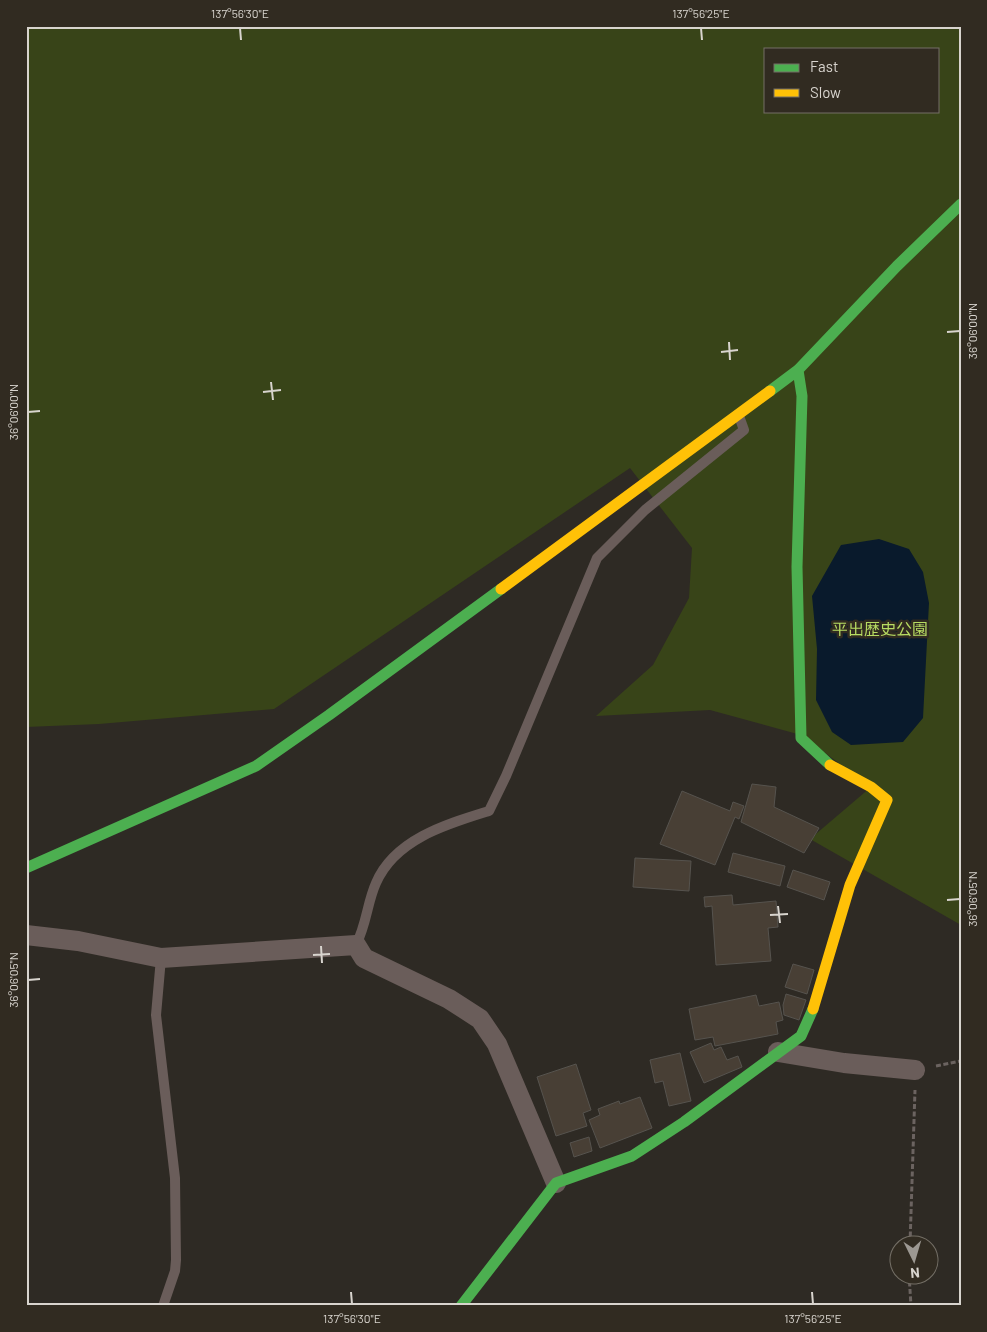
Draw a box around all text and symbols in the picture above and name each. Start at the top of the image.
text: 137°56'30"E [211,6,269,20]
text: 137°56'25"E [672,6,730,20]
legend [764,48,940,112]
text: Fast [810,57,838,75]
text: Slow [810,83,841,101]
text: 36°06'00"N [965,303,979,359]
text: 36°06'00"N [6,384,20,440]
park label: 平出歴史公園 [832,619,928,638]
text: 36°06'05"N [965,871,979,927]
text: 36°06'05"N [6,952,20,1008]
north arrow [890,1234,940,1284]
text: N [910,1265,921,1282]
text: 137°56'30"E [323,1311,381,1325]
text: 137°56'25"E [784,1311,842,1325]

